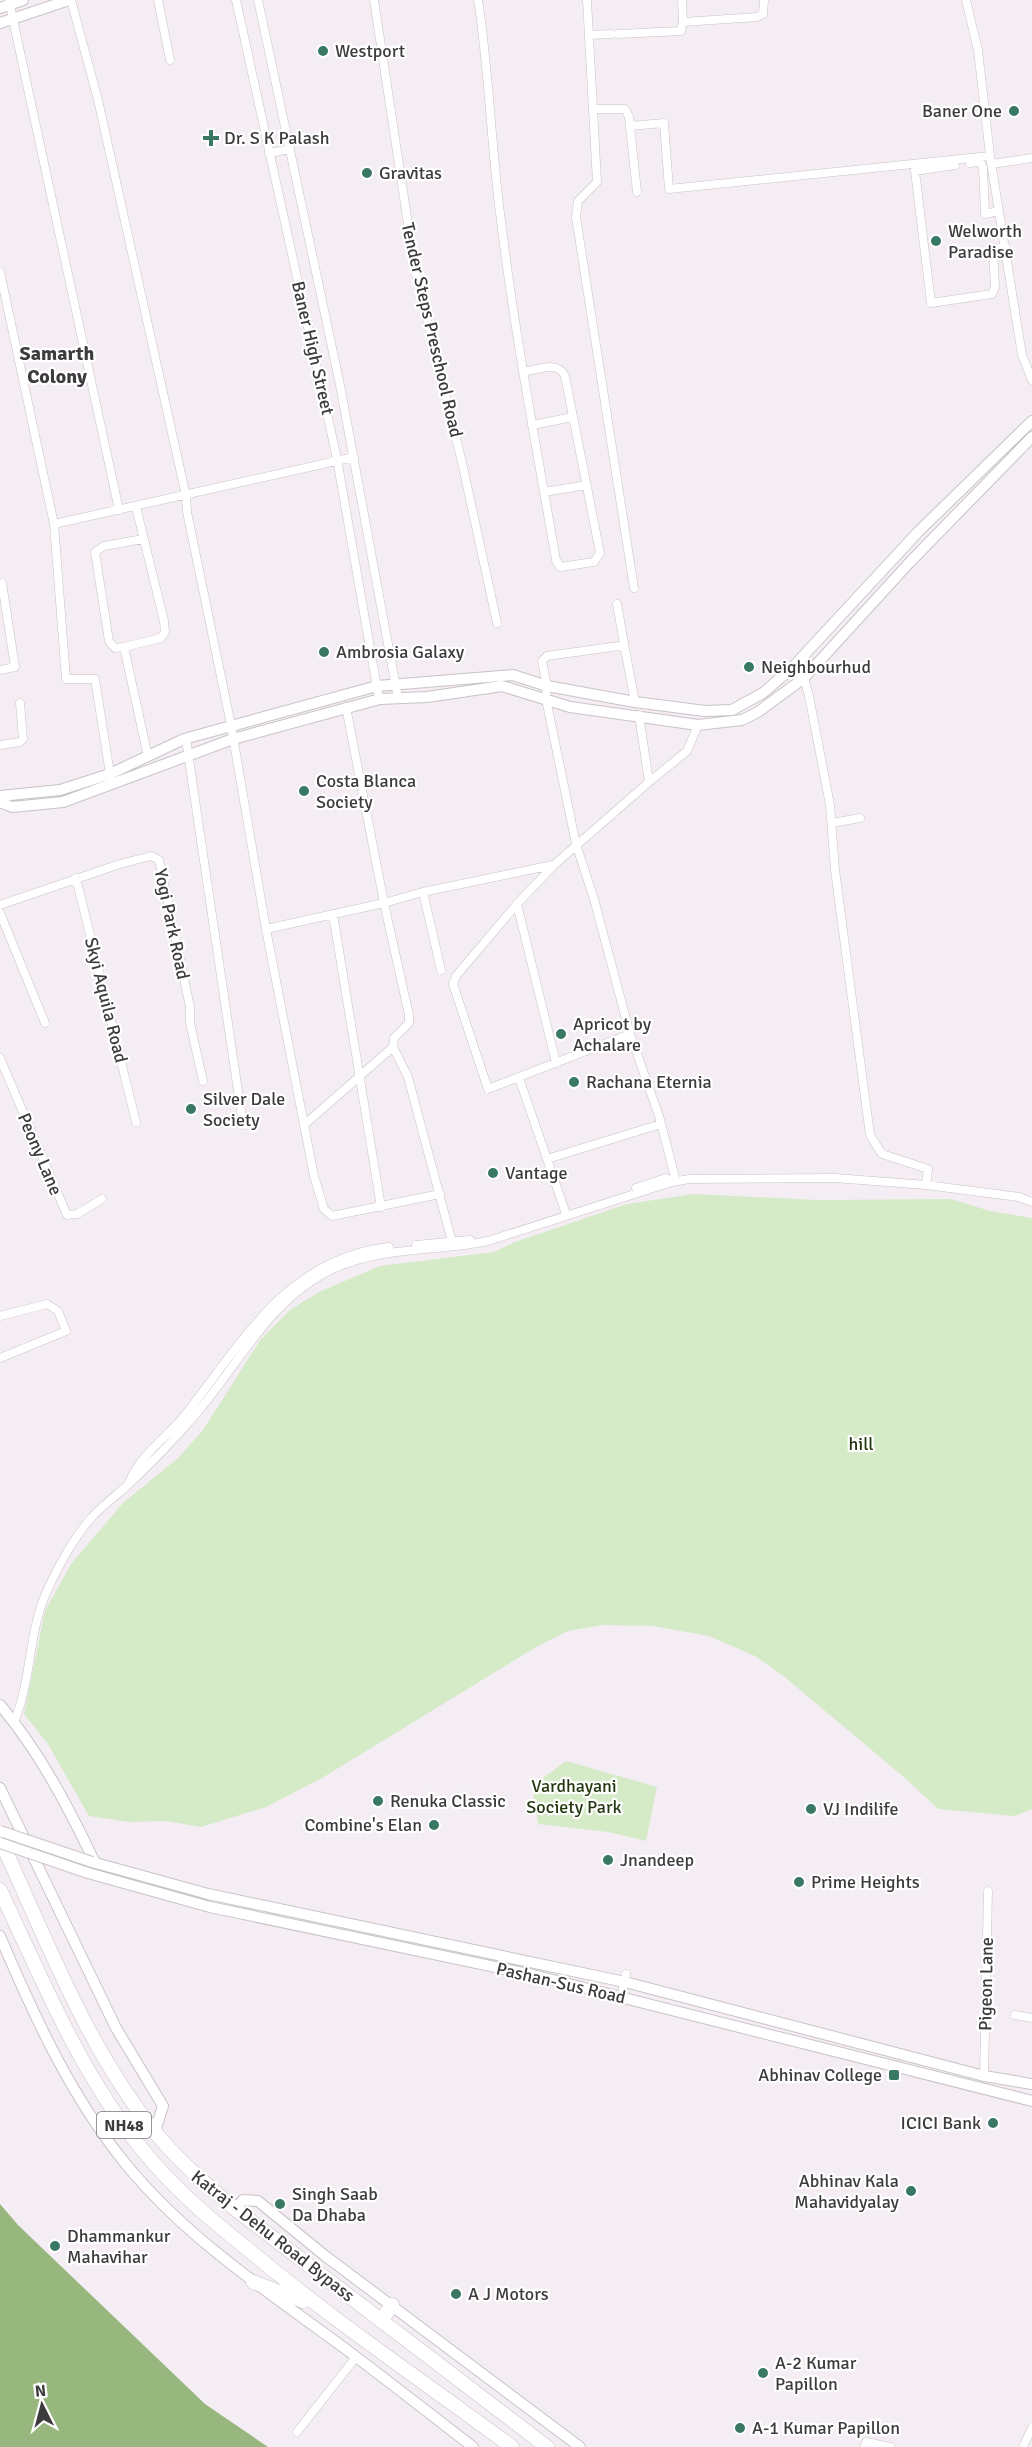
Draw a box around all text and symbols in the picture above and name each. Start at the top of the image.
place label: Westport [335,40,405,62]
marker: Westport [316,44,330,58]
place label: Baner One [922,100,1002,122]
marker: Baner One [1007,104,1021,118]
place label: Dr. S K Palash [224,127,329,149]
marker: Dr. S K Palash [202,129,220,147]
place label: Gravitas [379,162,442,184]
marker: Gravitas [360,166,374,180]
street label: Tender Steps Preschool Road [397,220,467,440]
place label: Welworth Paradise [948,220,1022,263]
marker: Welworth Paradise [929,234,943,248]
street label: Baner High Street [287,279,339,417]
district label: Samarth Colony [20,341,95,389]
place label: Ambrosia Galaxy [336,641,465,663]
marker: Ambrosia Galaxy [317,645,331,659]
place label: Neighbourhud [761,656,871,678]
marker: Neighbourhud [742,660,756,674]
place label: Costa Blanca Society [316,770,416,813]
marker: Costa Blanca Society [297,784,311,798]
street label: Yogi Park Road [150,867,194,981]
street label: Skyi Aquila Road [80,935,132,1065]
place label: Apricot by Achalare [573,1013,652,1056]
marker: Apricot by Achalare [554,1027,568,1041]
place label: Rachana Eternia [586,1071,712,1093]
marker: Rachana Eternia [567,1075,581,1089]
place label: Silver Dale Society [203,1088,285,1131]
marker: Silver Dale Society [184,1102,198,1116]
street label: Peony Lane [13,1110,67,1198]
place label: Vantage [505,1162,567,1184]
marker: Vantage [486,1166,500,1180]
park label: hill [848,1433,874,1455]
park label: Vardhayani Society Park [526,1775,622,1818]
place label: Renuka Classic [390,1790,506,1812]
marker: Renuka Classic [371,1794,385,1808]
place label: VJ Indilife [823,1798,898,1820]
marker: VJ Indilife [804,1802,818,1816]
place label: Combine's Elan [304,1814,422,1836]
marker: Combine's Elan [427,1818,441,1832]
place label: Jnandeep [620,1849,694,1871]
marker: Jnandeep [601,1853,615,1867]
place label: Prime Heights [811,1871,920,1893]
marker: Prime Heights [792,1875,806,1889]
street label: Pigeon Lane [974,1937,998,2031]
street label: Pashan-Sus Road [494,1957,628,2009]
place label: Abhinav College [758,2064,882,2086]
marker: Abhinav College [887,2068,901,2082]
road number: NH48 [97,2112,151,2138]
place label: ICICI Bank [901,2112,981,2134]
marker: ICICI Bank [986,2116,1000,2130]
street label: Katraj - Dehu Road Bypass [187,2165,359,2307]
place label: Abhinav Kala Mahavidyalay [794,2170,900,2213]
place label: Singh Saab Da Dhaba [292,2183,378,2226]
marker: Abhinav Kala Mahavidyalay [904,2184,918,2198]
marker: Singh Saab Da Dhaba [273,2197,287,2211]
place label: Dhammankur Mahavihar [67,2225,171,2268]
marker: Dhammankur Mahavihar [48,2239,62,2253]
place label: A J Motors [468,2283,549,2305]
marker: A J Motors [449,2287,463,2301]
place label: A-2 Kumar Papillon [775,2352,857,2395]
marker: A-2 Kumar Papillon [756,2366,770,2380]
north arrow [12,2375,72,2435]
text: N [34,2381,47,2402]
place label: A-1 Kumar Papillon [752,2417,900,2439]
marker: A-1 Kumar Papillon [733,2421,747,2435]

